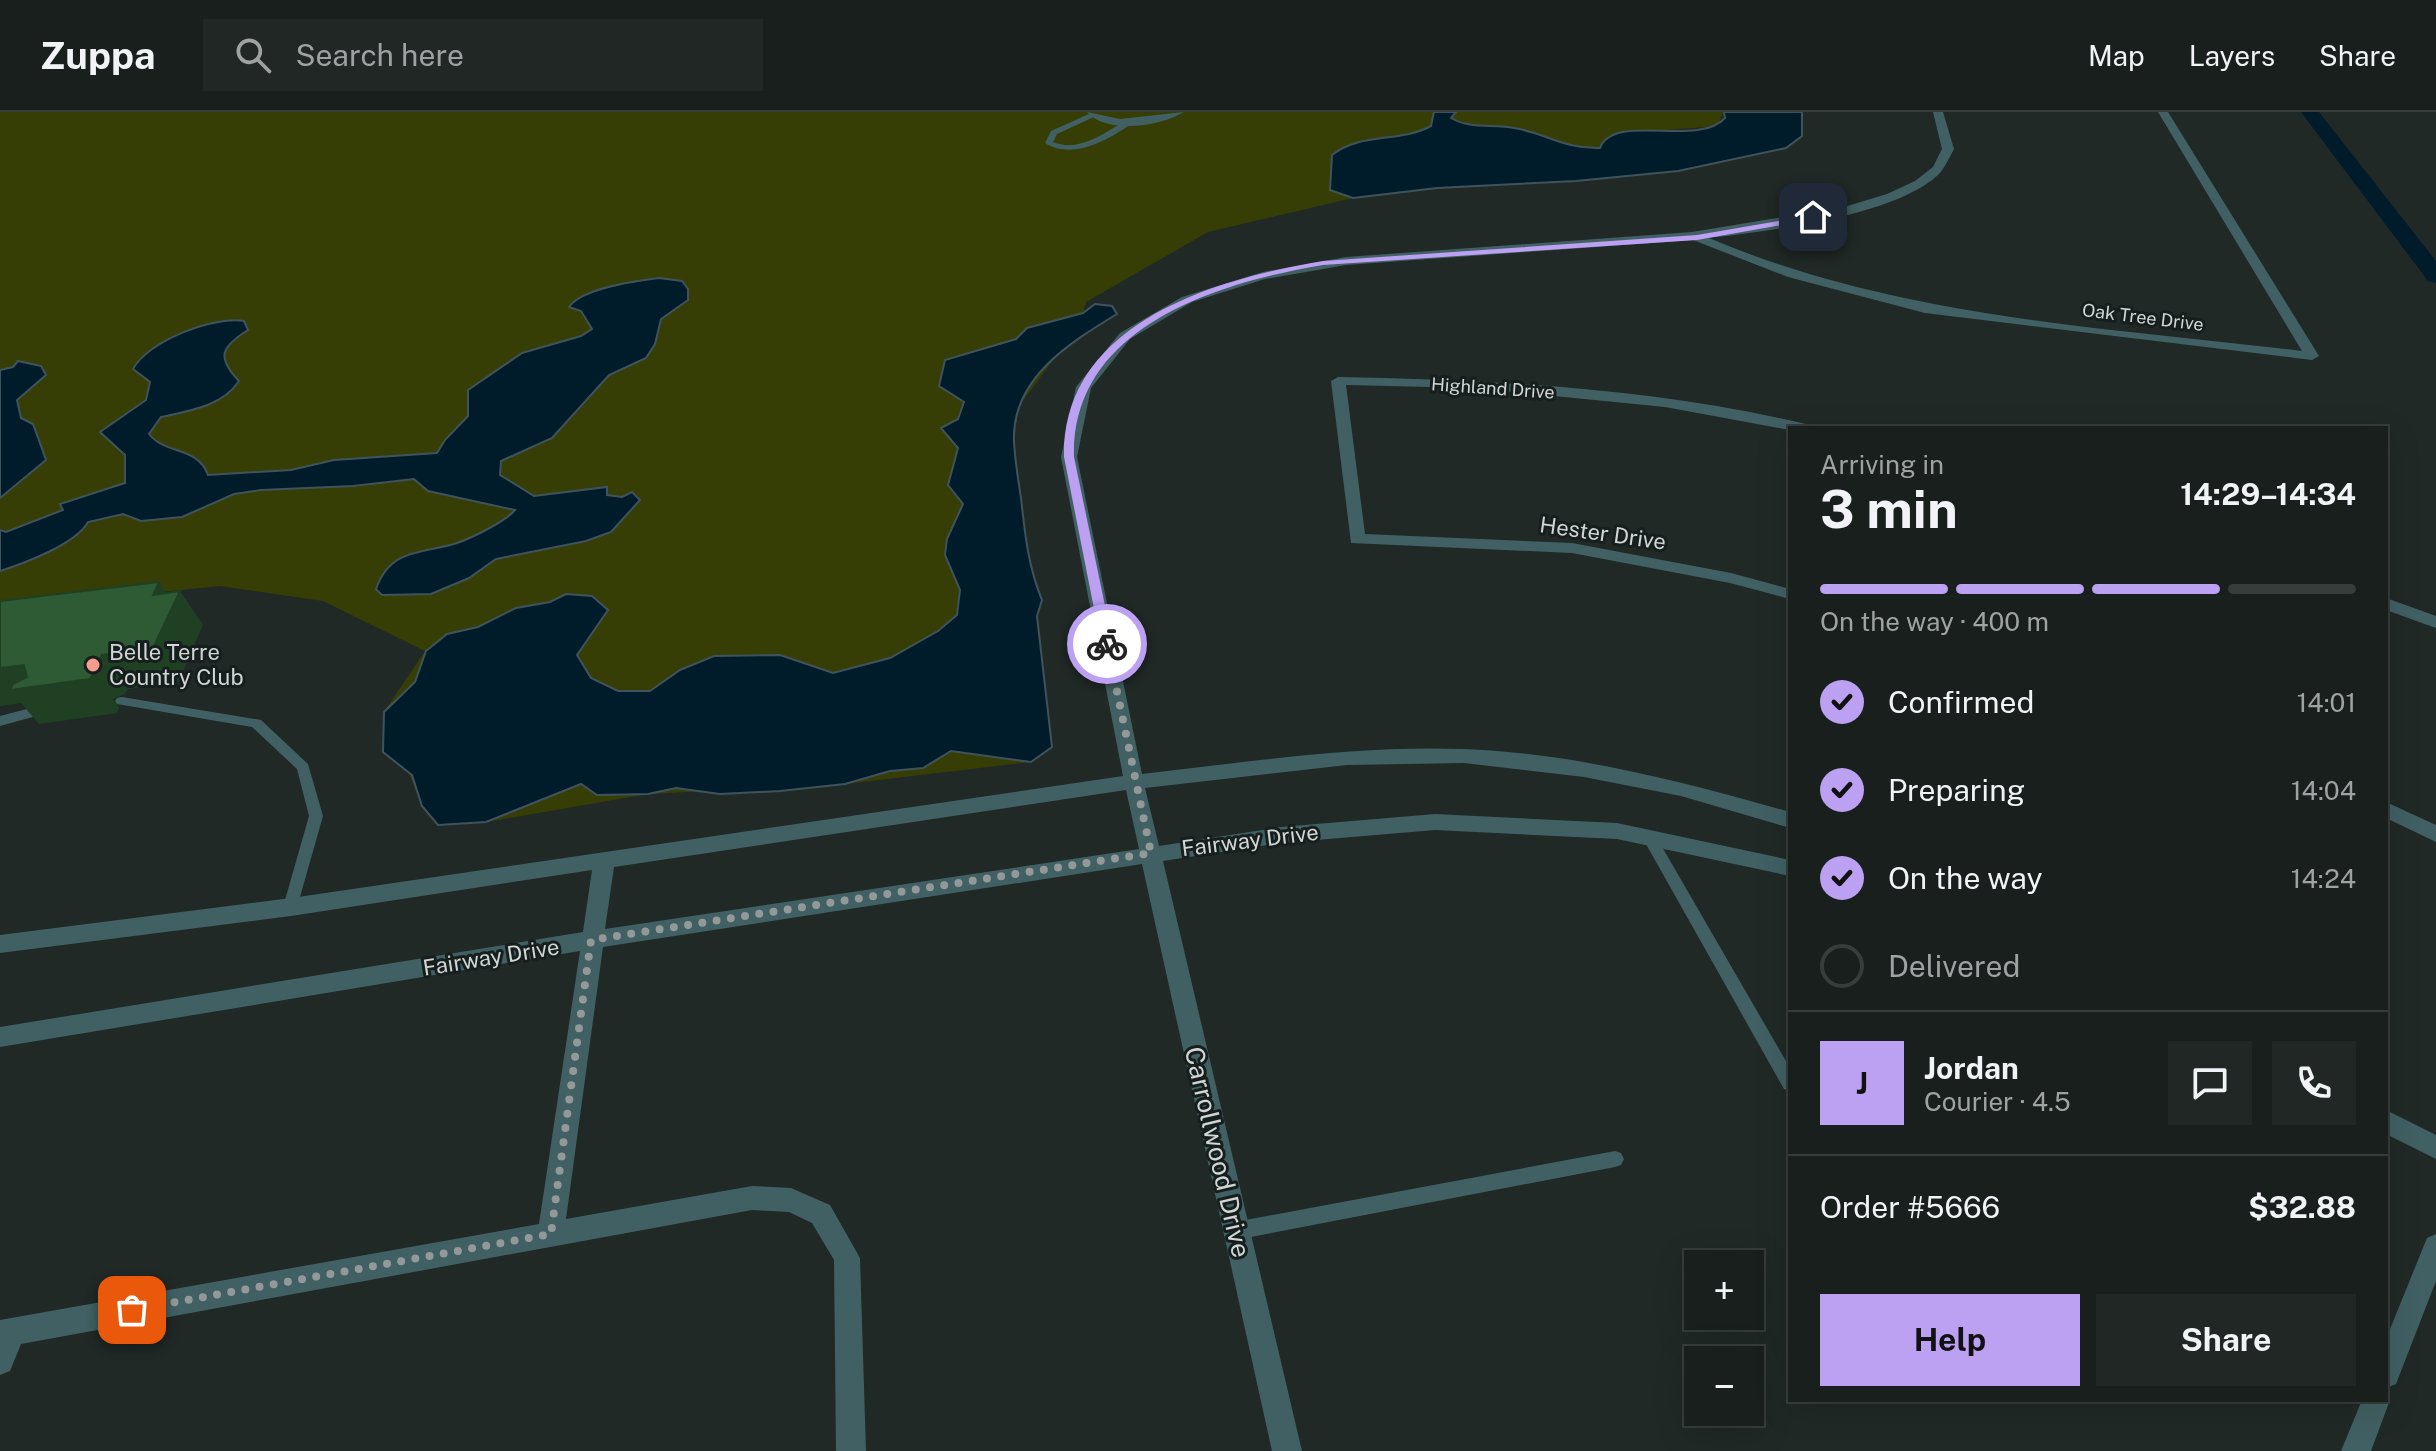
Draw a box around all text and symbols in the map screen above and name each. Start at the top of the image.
search box [203,19,763,91]
text: Zuppa [40,33,155,78]
icon: search [231,33,275,77]
text: Search here [295,37,464,73]
text: Map [2088,39,2145,72]
text: Layers [2189,39,2275,72]
text: Share [2319,39,2396,72]
pin [1779,183,1847,251]
icon: home [1791,195,1835,239]
street label: Oak Tree Drive [2081,299,2205,335]
street label: Highland Drive [1431,373,1555,403]
text: Arriving in [1820,449,1944,480]
text: 14:29–14:34 [2180,476,2356,512]
text: 3 min [1820,479,1958,540]
street label: Hester Drive [1538,511,1668,555]
courier [1067,604,1147,684]
text: On the way · 400 m [1820,606,2049,637]
icon: bike [1085,622,1129,666]
place label: Belle Terre Country Club [109,639,244,690]
marker: Belle Terre Country Club [84,656,102,674]
icon: check [1820,680,1864,724]
text: Confirmed [1888,684,2034,720]
text: 14:01 [2297,687,2356,718]
icon: check [1820,768,1864,812]
text: Preparing [1888,772,2025,808]
text: 14:04 [2291,775,2356,806]
street label: Fairway Drive [1180,819,1320,861]
icon: check [1820,856,1864,900]
text: On the way [1888,860,2042,896]
text: 14:24 [2291,863,2356,894]
street label: Fairway Drive [421,933,561,981]
text: Delivered [1888,948,2020,984]
button: chat [2168,1041,2252,1125]
button: phone [2272,1041,2356,1125]
street label: Carrollwood Drive [1179,1044,1257,1260]
text: Jordan [1924,1050,2019,1086]
text: J [1856,1065,1868,1101]
text: Courier · 4.5 [1924,1086,2071,1117]
text: Order #5666 [1820,1189,2000,1225]
text: $32.88 [2248,1189,2356,1225]
map controls [1684,1250,1764,1426]
button: + [1684,1250,1764,1330]
pin [98,1276,166,1344]
icon: bag [110,1288,154,1332]
button: Help [1820,1294,2080,1386]
button: Share [2096,1294,2356,1386]
button: − [1684,1346,1764,1426]

